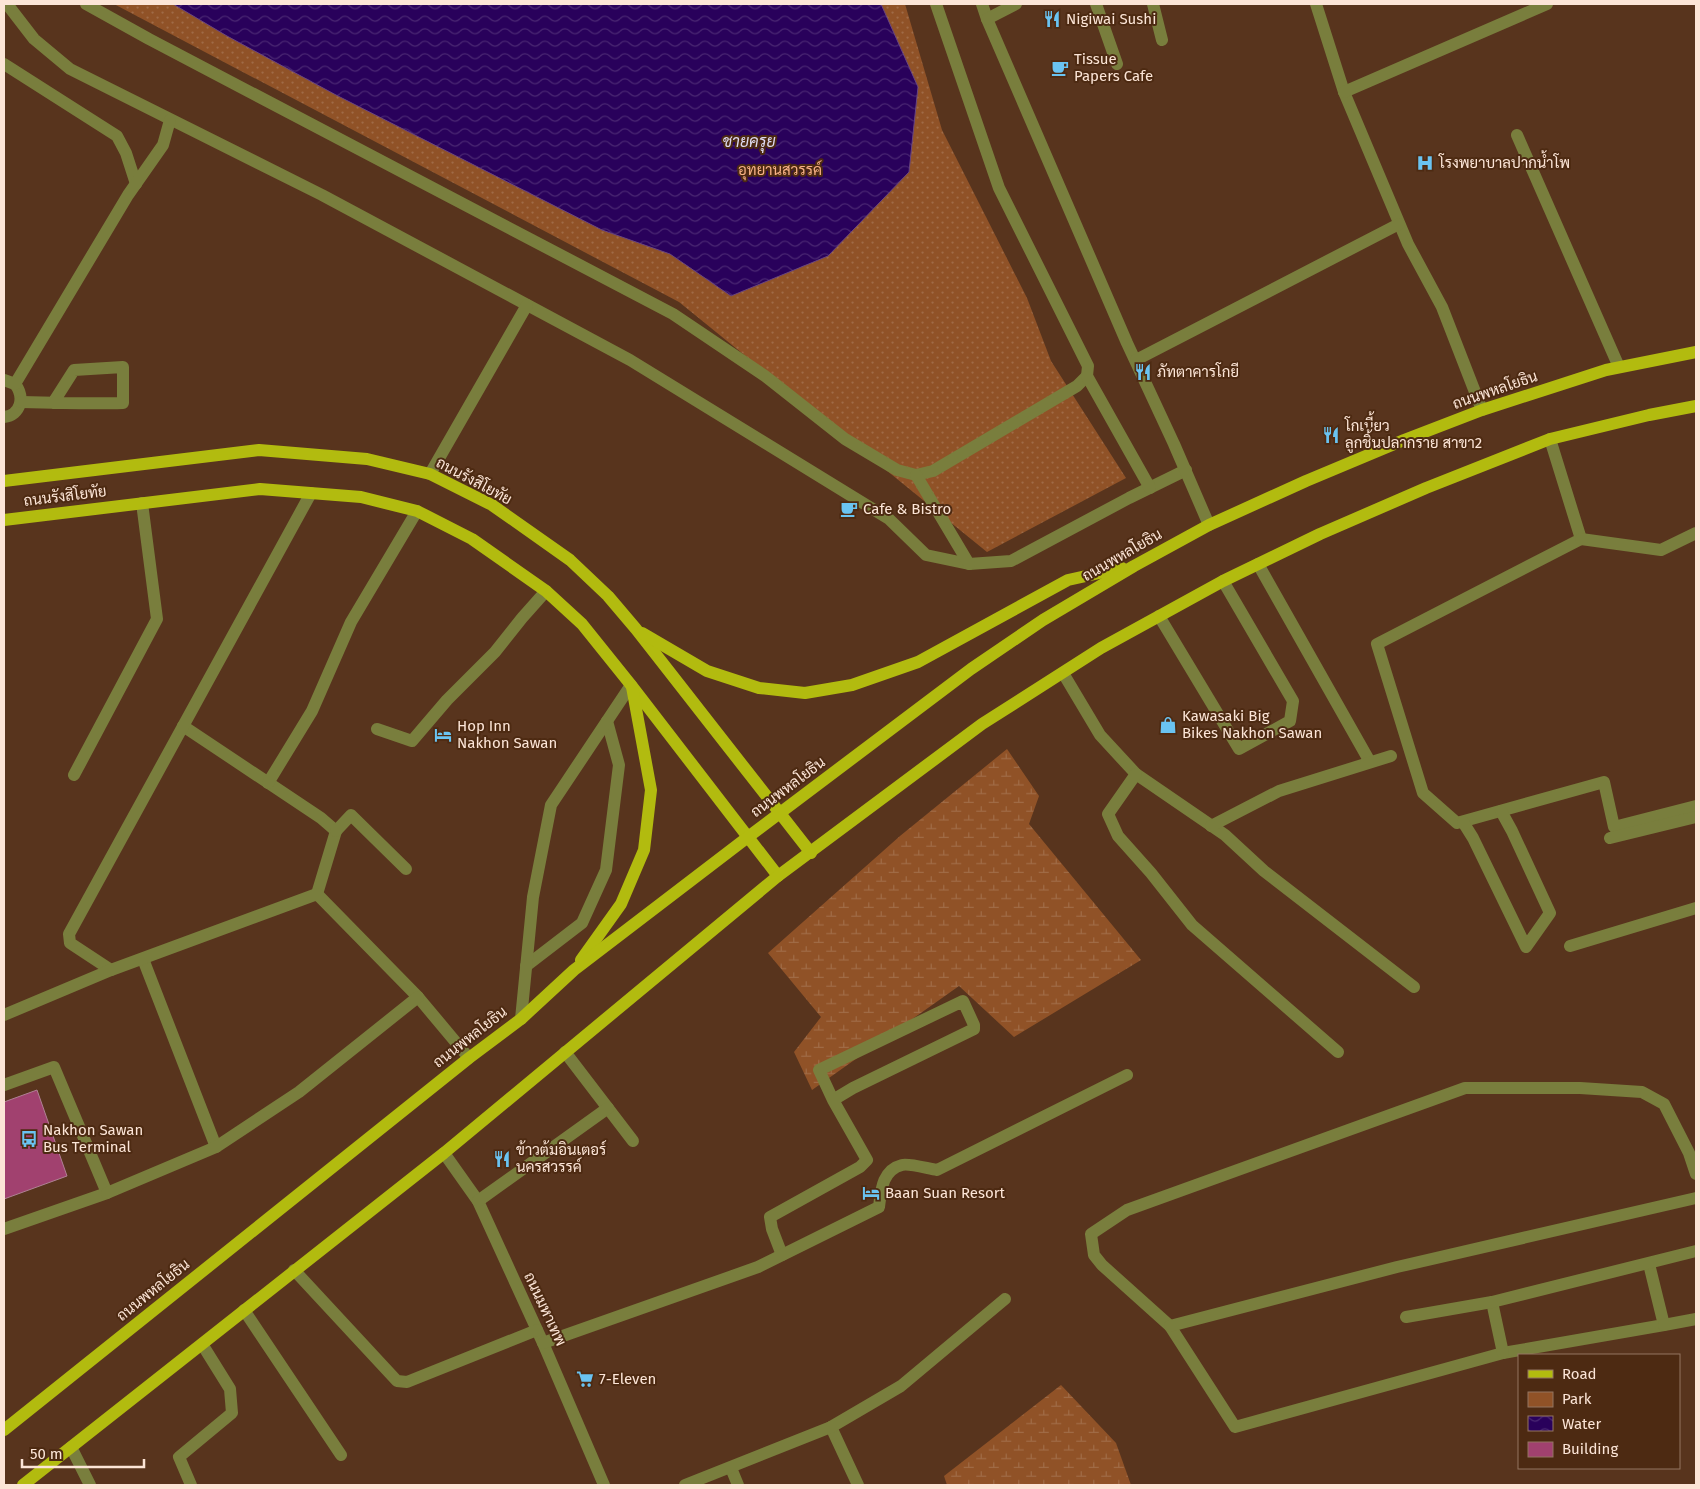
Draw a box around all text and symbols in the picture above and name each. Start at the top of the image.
restaurant icon: Nigiwai Sushi [1042,9,1062,29]
place label: Nigiwai Sushi [1066,10,1156,28]
place label: Tissue Papers Cafe [1074,50,1153,85]
cafe icon: Tissue Papers Cafe [1050,58,1070,78]
water label: ชายครุย [722,132,776,153]
place label: โรงพยาบาลปากน้ำโพ [1438,150,1570,172]
hospital icon: โรงพยาบาลปากน้ำโพ [1415,153,1435,173]
park label: อุทยานสวรรค์ [738,160,822,181]
restaurant icon: ภัทตาคารโกยี [1133,362,1153,382]
place label: ภัทตาคารโกยี [1157,362,1239,381]
street label: ถนนพหลโยธิน [1450,366,1540,413]
place label: โกเนี้ยว ลูกชิ้นปลากราย สาขา2 [1344,411,1482,453]
restaurant icon: โกเนี้ยว ลูกชิ้นปลากราย สาขา2 [1321,425,1341,445]
street label: ถนนรังสิโยทัย [433,453,515,508]
street label: ถนนรังสิโยทัย [22,481,107,510]
cafe icon: Cafe & Bistro [839,499,859,519]
place label: Cafe & Bistro [863,500,951,518]
street label: ถนนพหลโยธิน [1079,524,1165,585]
place label: Kawasaki Big Bikes Nakhon Sawan [1182,707,1322,742]
shop icon: Kawasaki Big Bikes Nakhon Sawan [1158,715,1178,735]
place label: Hop Inn Nakhon Sawan [457,717,557,752]
hotel icon: Hop Inn Nakhon Sawan [433,725,453,745]
street label: ถนนพหลโยธิน [747,752,829,821]
street label: ถนนพหลโยธิน [429,1002,511,1071]
place label: Nakhon Sawan Bus Terminal [43,1121,143,1156]
bus stop icon: Nakhon Sawan Bus Terminal [19,1129,39,1149]
place label: ข้าวต้มอินเตอร์ นครสวรรค์ [516,1140,606,1176]
restaurant icon: ข้าวต้มอินเตอร์ นครสวรรค์ [492,1149,512,1169]
hotel icon: Baan Suan Resort [861,1183,881,1203]
place label: Baan Suan Resort [885,1184,1006,1202]
street label: ถนนพหลโยธิน [112,1254,193,1325]
street label: ถนนมหาเทพ [520,1269,570,1349]
legend [1518,1354,1680,1469]
text: Road [1562,1365,1597,1383]
supermarket icon: 7-Eleven [575,1369,595,1389]
place label: 7-Eleven [599,1370,656,1388]
text: Park [1562,1390,1592,1408]
text: Water [1562,1415,1601,1433]
scale bar [22,1436,145,1468]
text: Building [1562,1440,1618,1458]
text: 50 m [30,1445,63,1463]

